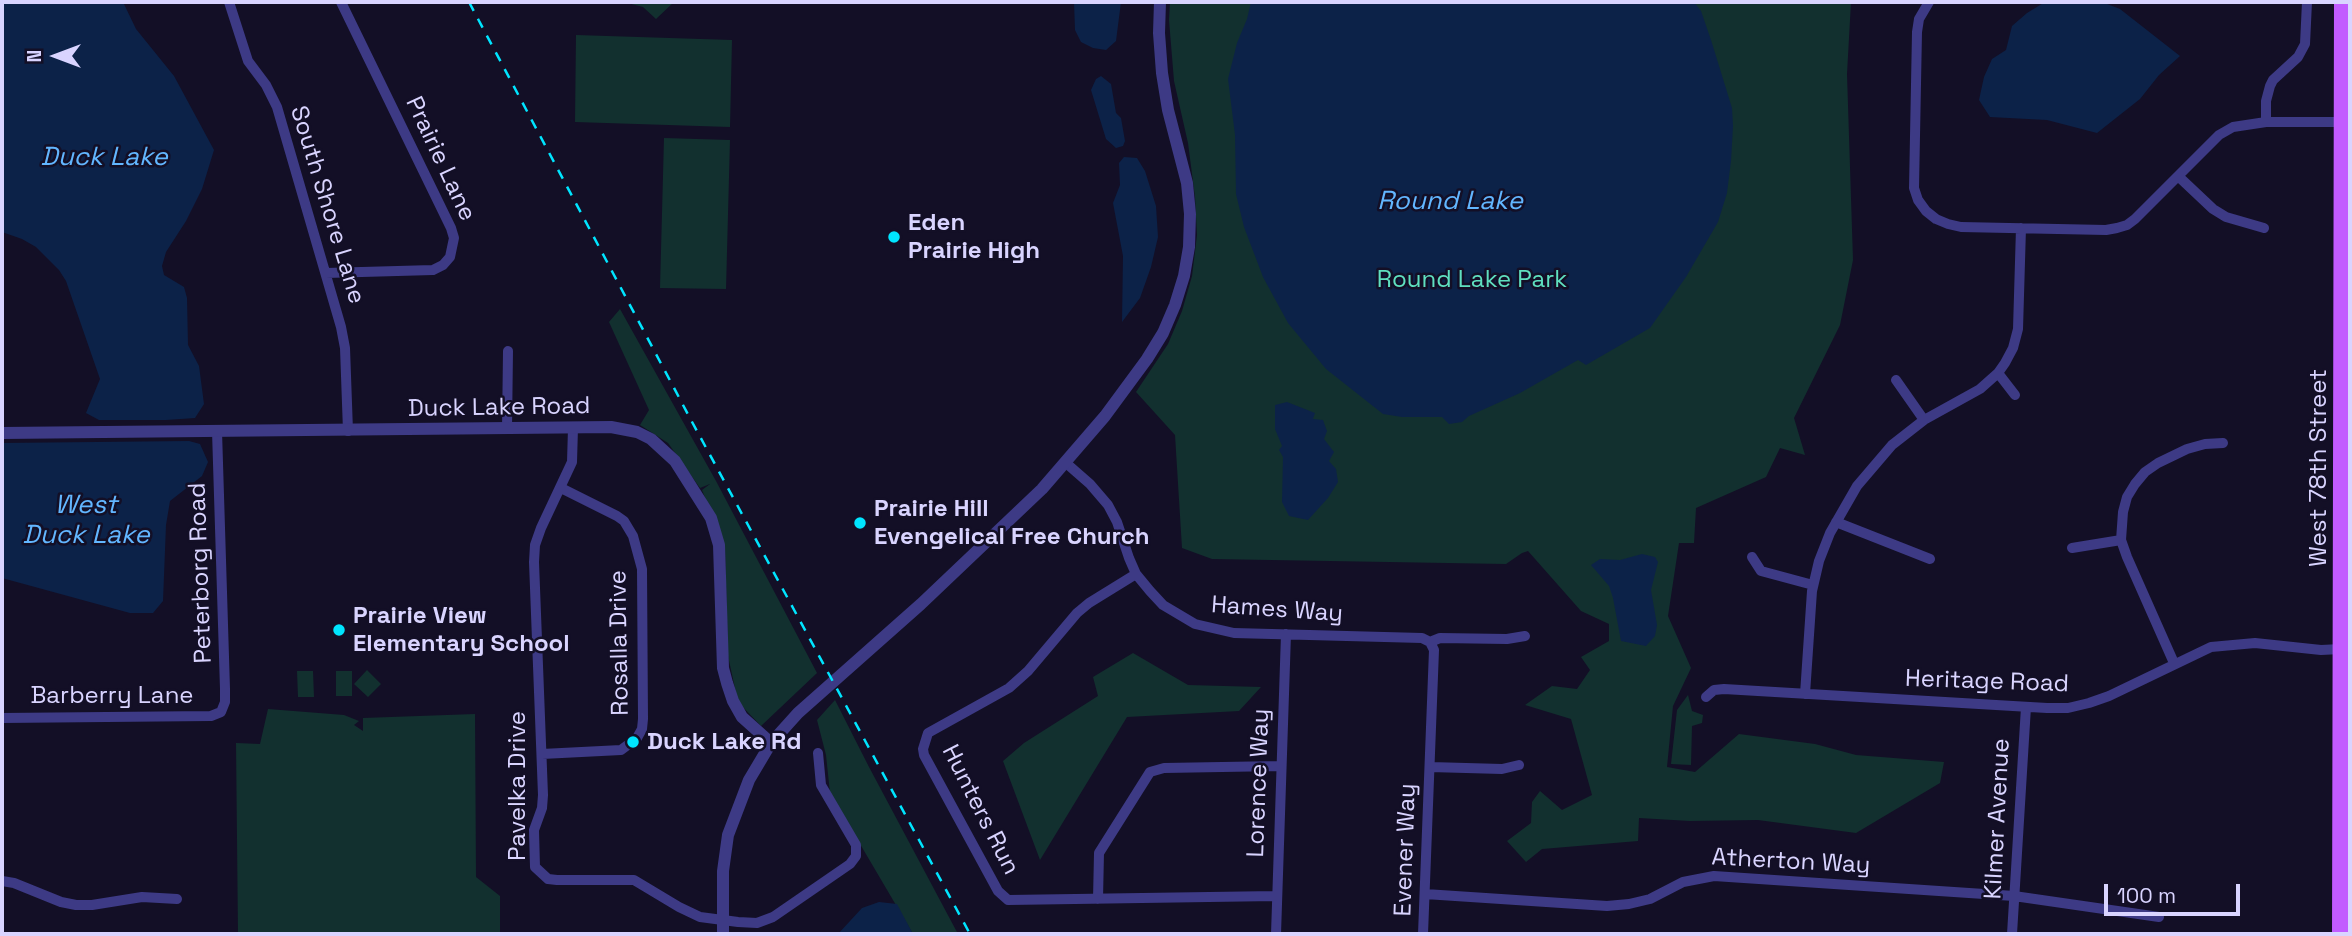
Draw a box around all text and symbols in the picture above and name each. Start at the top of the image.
north arrow [21,21,91,91]
text: N [22,50,47,62]
street label: Prairie Lane [399,92,481,226]
street label: South Shore Lane [283,103,371,307]
water label: Duck Lake [40,142,168,174]
water label: Round Lake [1377,186,1523,218]
place label: Eden Prairie High [908,209,1040,265]
marker: Eden Prairie High [886,229,902,245]
park label: Round Lake Park [1377,266,1567,294]
street label: West 78th Street [2305,369,2333,567]
street label: Duck Lake Road [408,392,590,424]
street label: Peterborg Road [183,482,219,664]
water label: West Duck Lake [22,490,150,552]
place label: Prairie Hill Evengelical Free Church [874,495,1150,551]
marker: Prairie Hill Evengelical Free Church [852,515,868,531]
street label: Rosalla Drive [604,570,636,716]
street label: Hames Way [1210,591,1344,629]
place label: Prairie View Elementary School [353,602,570,658]
marker: Prairie View Elementary School [331,622,347,638]
street label: Heritage Road [1905,665,2069,699]
street label: Barberry Lane [30,682,194,710]
street label: Lorence Way [1242,708,1276,858]
street label: Pavelka Drive [504,711,532,861]
place label: Duck Lake Rd [647,728,802,756]
marker: Duck Lake Rd [625,734,641,750]
street label: Kilmer Avenue [1979,738,2017,900]
street label: Hunters Run [935,740,1025,880]
street label: Evener Way [1389,783,1423,917]
street label: Atherton Way [1711,843,1871,881]
scale bar [2107,870,2244,914]
text: 100 m [2117,882,2176,909]

